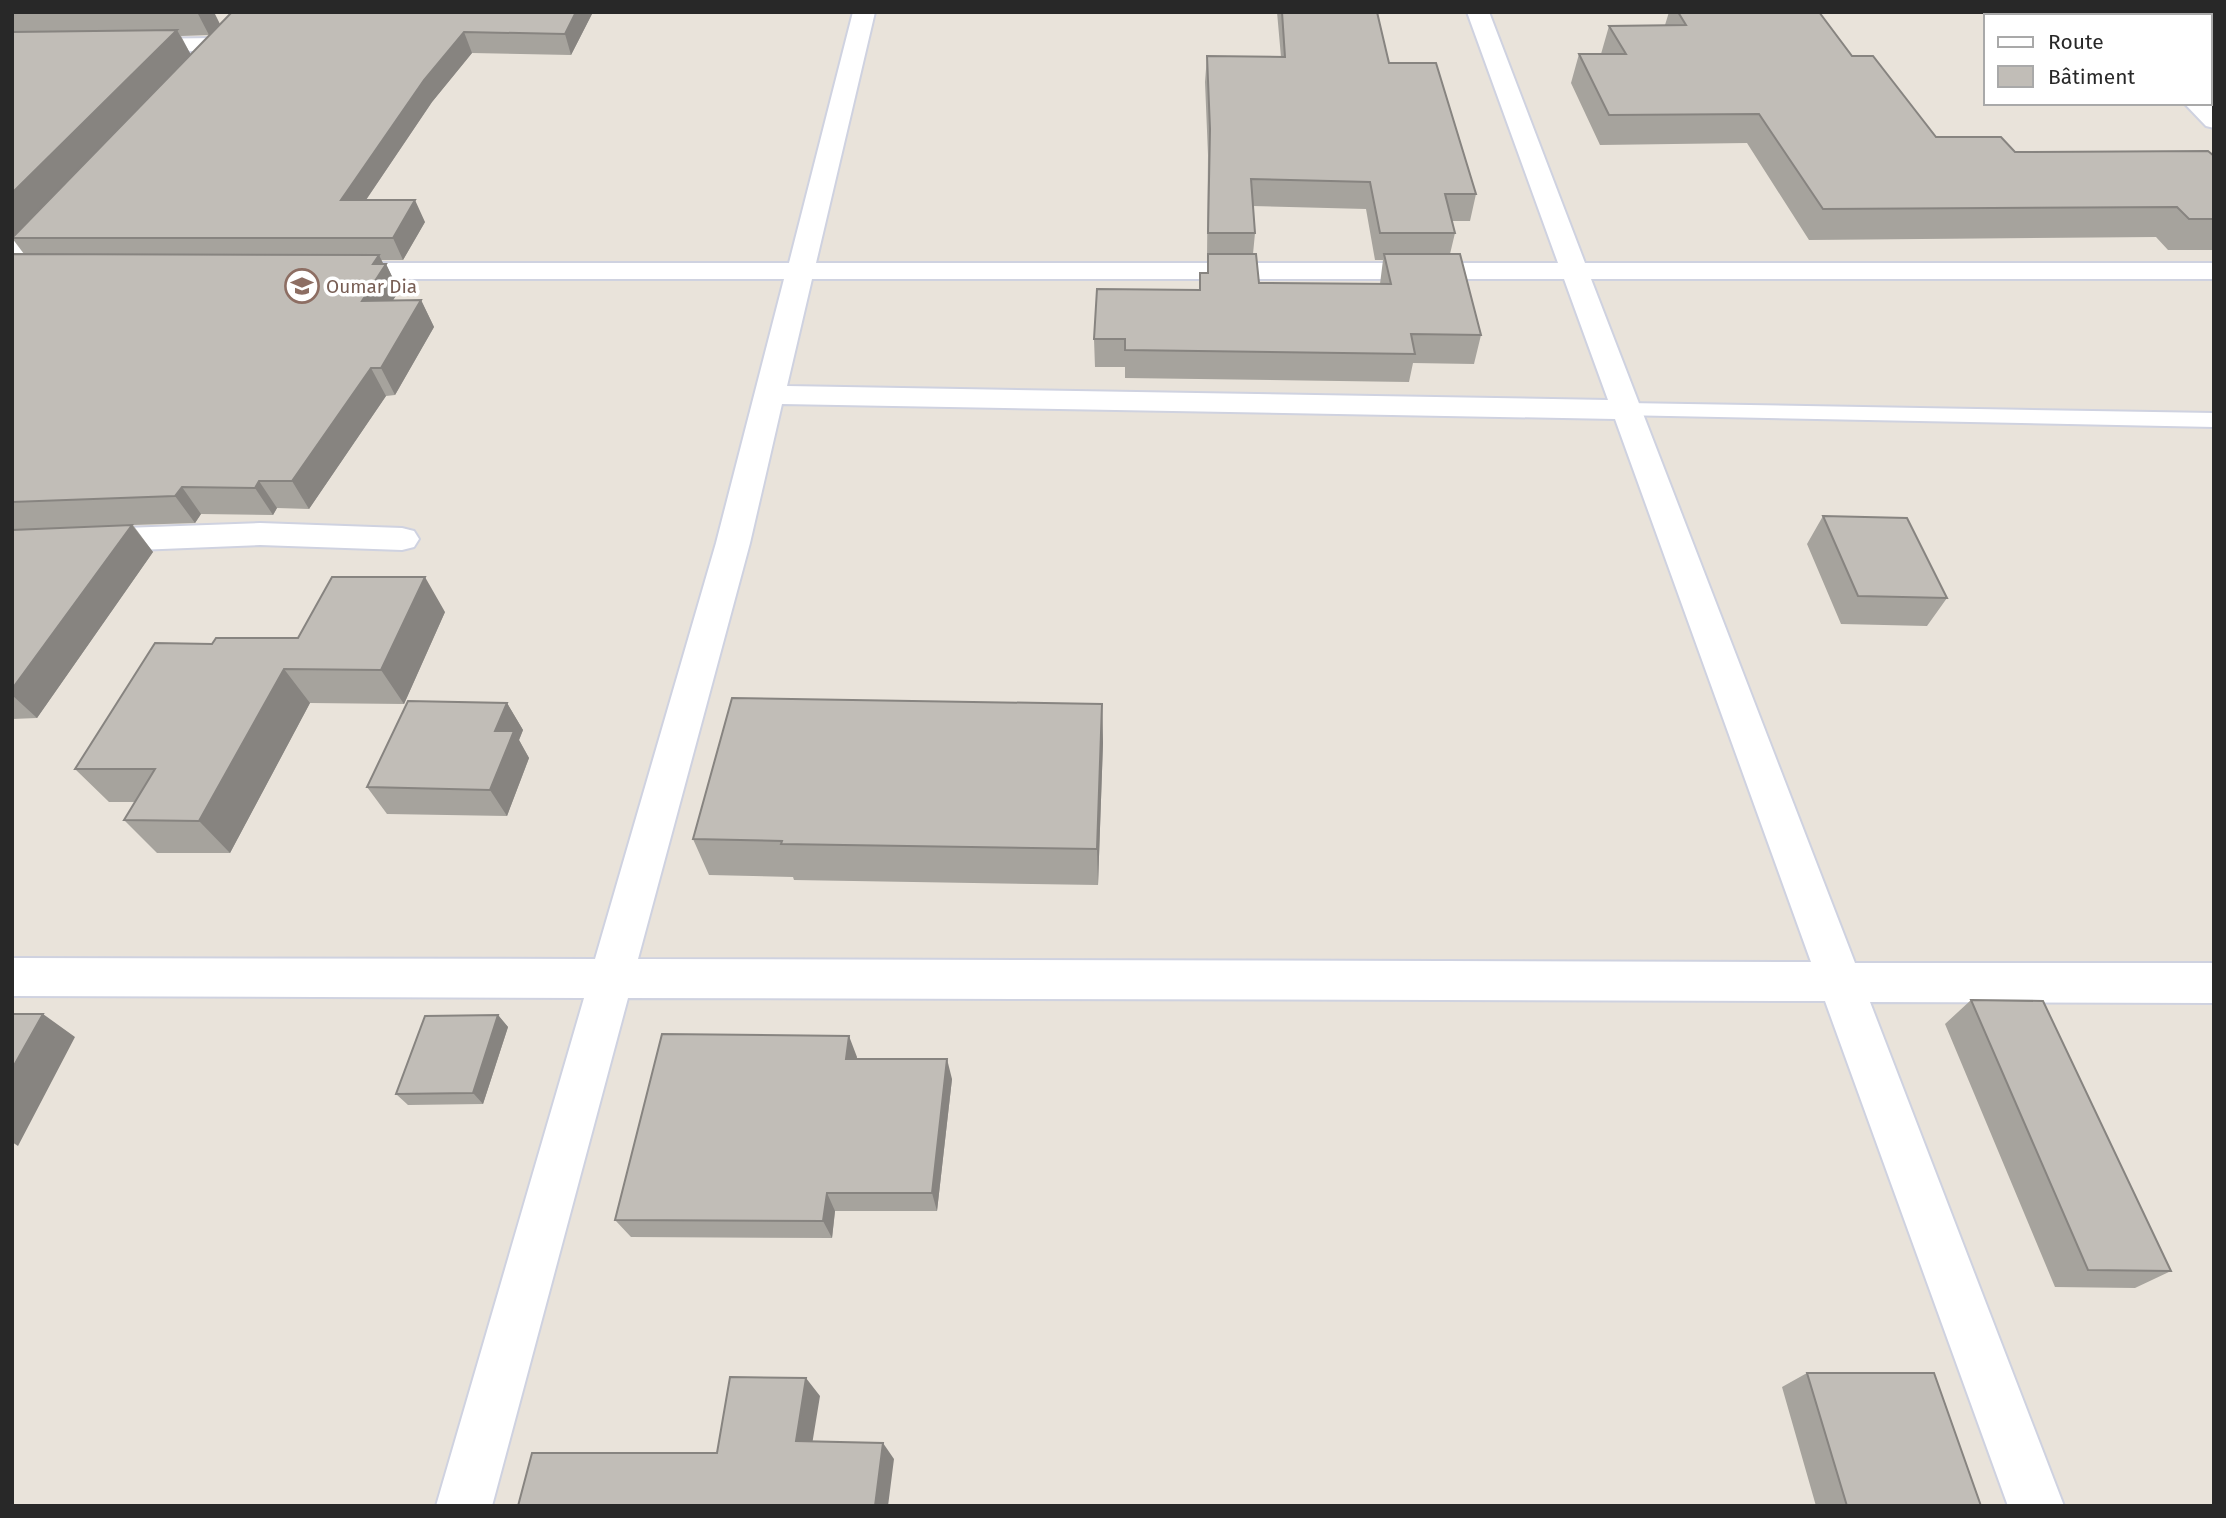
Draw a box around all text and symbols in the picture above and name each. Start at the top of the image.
legend [1984,14,2212,105]
text: Route [2048,29,2104,55]
text: Bâtiment [2048,64,2135,90]
school or university icon: Oumar Dia [283,267,321,305]
place label: Oumar Dia [326,275,417,298]

